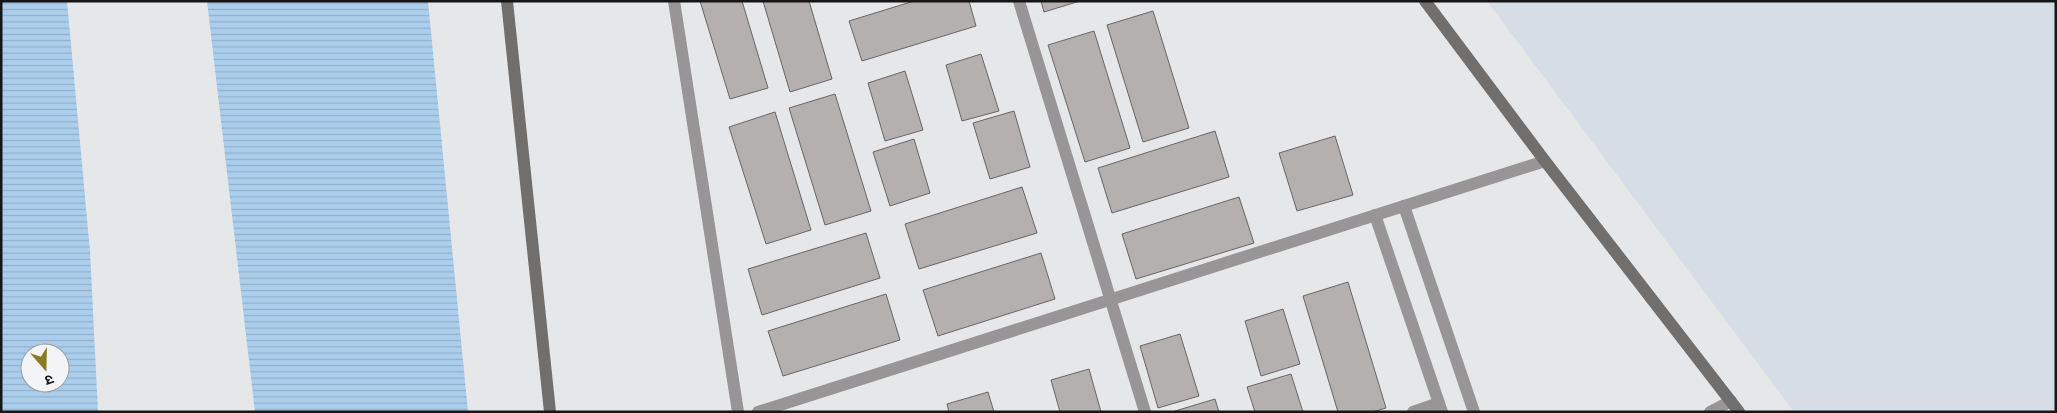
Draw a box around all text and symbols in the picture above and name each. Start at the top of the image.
north arrow [20,343,70,393]
text: उ [42,371,56,390]

